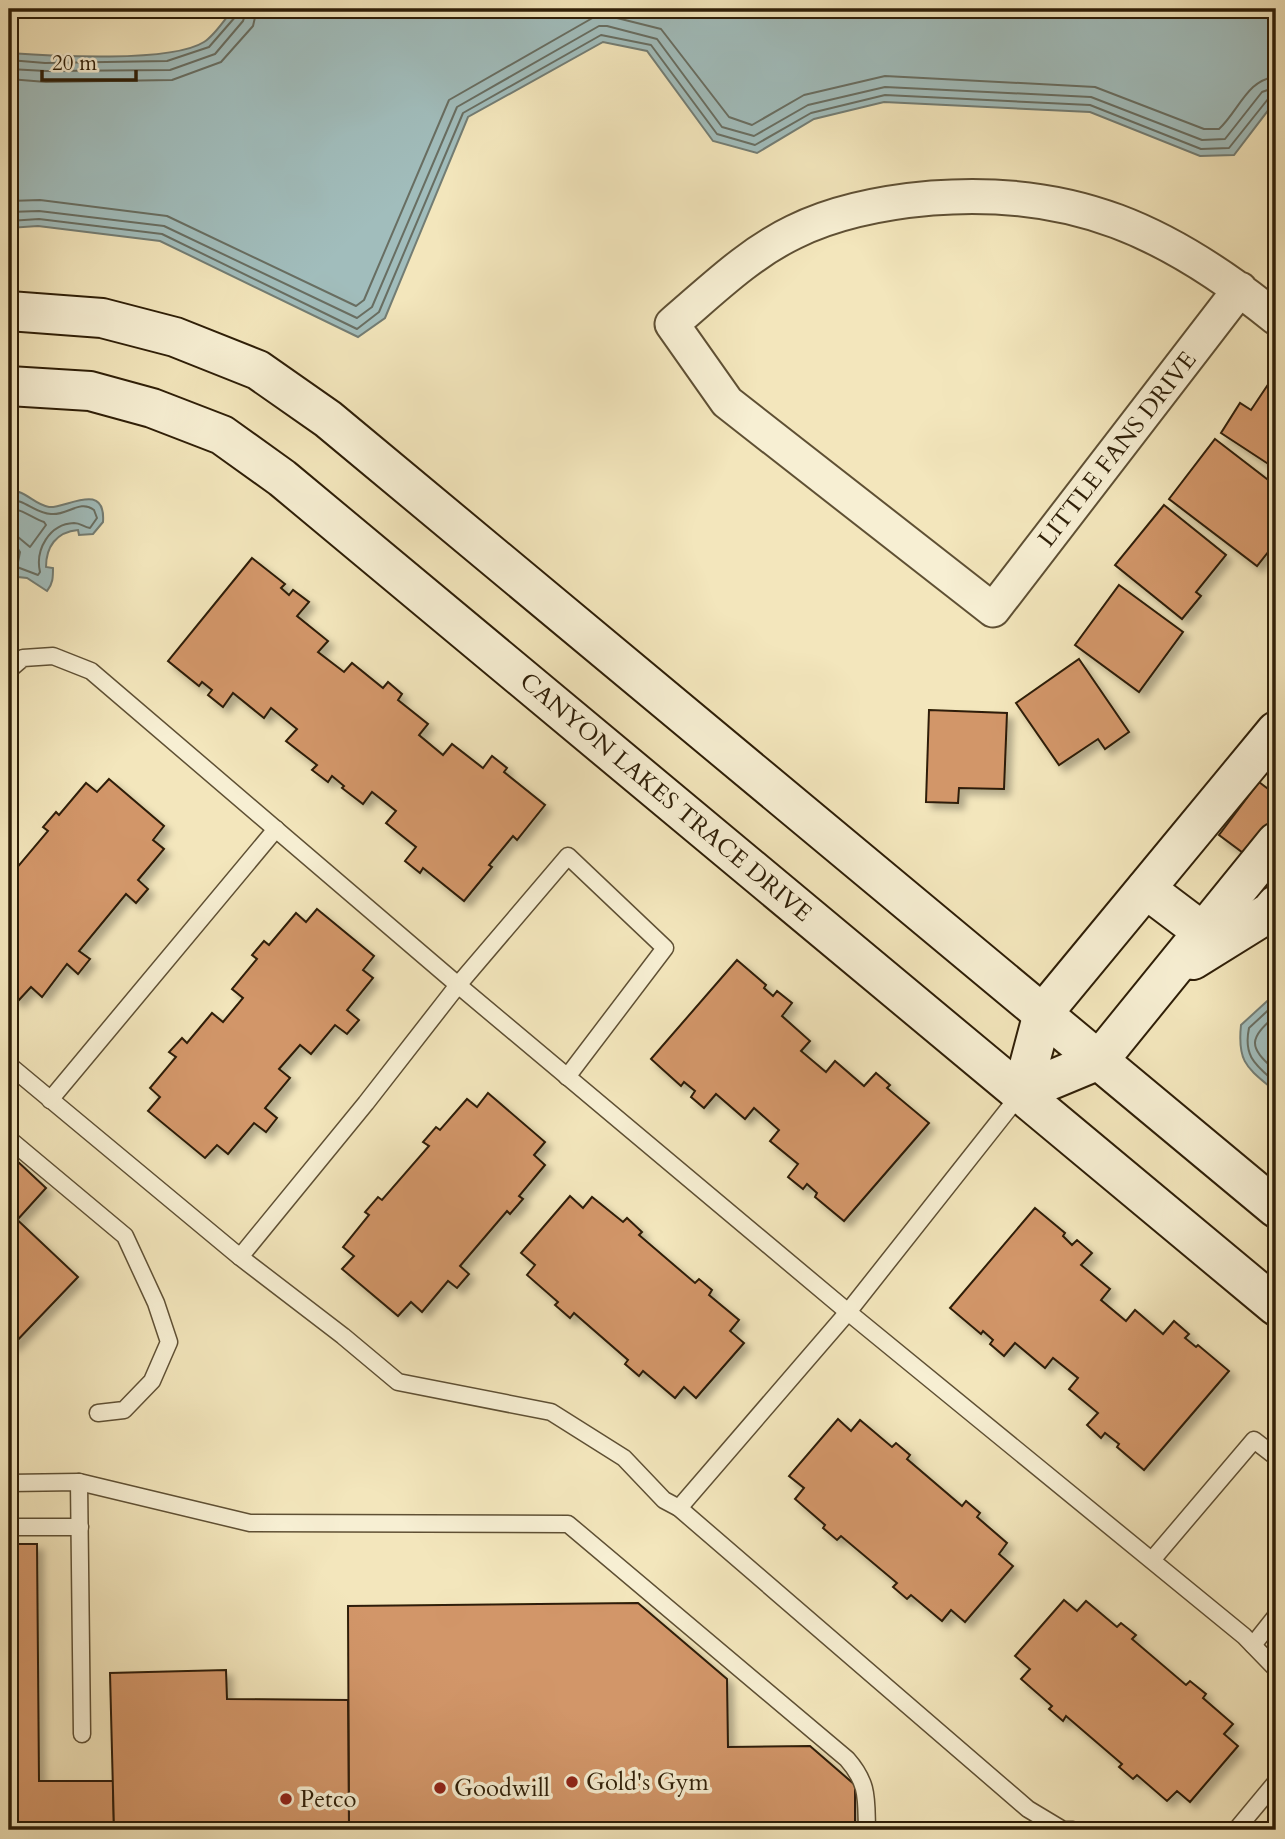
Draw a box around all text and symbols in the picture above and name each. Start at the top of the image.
scale bar [42,38,136,82]
text: 20 m [52,49,97,78]
street label: LITTLE FANS DRIVE [1030,345,1204,554]
street label: CANYON LAKES TRACE DRIVE [513,665,819,930]
place label: Gold's Gym [586,1766,709,1799]
place label: Goodwill [454,1772,550,1805]
marker: Gold's Gym [564,1774,580,1790]
marker: Goodwill [432,1780,448,1796]
place label: Petco [300,1783,357,1816]
marker: Petco [278,1791,294,1807]

